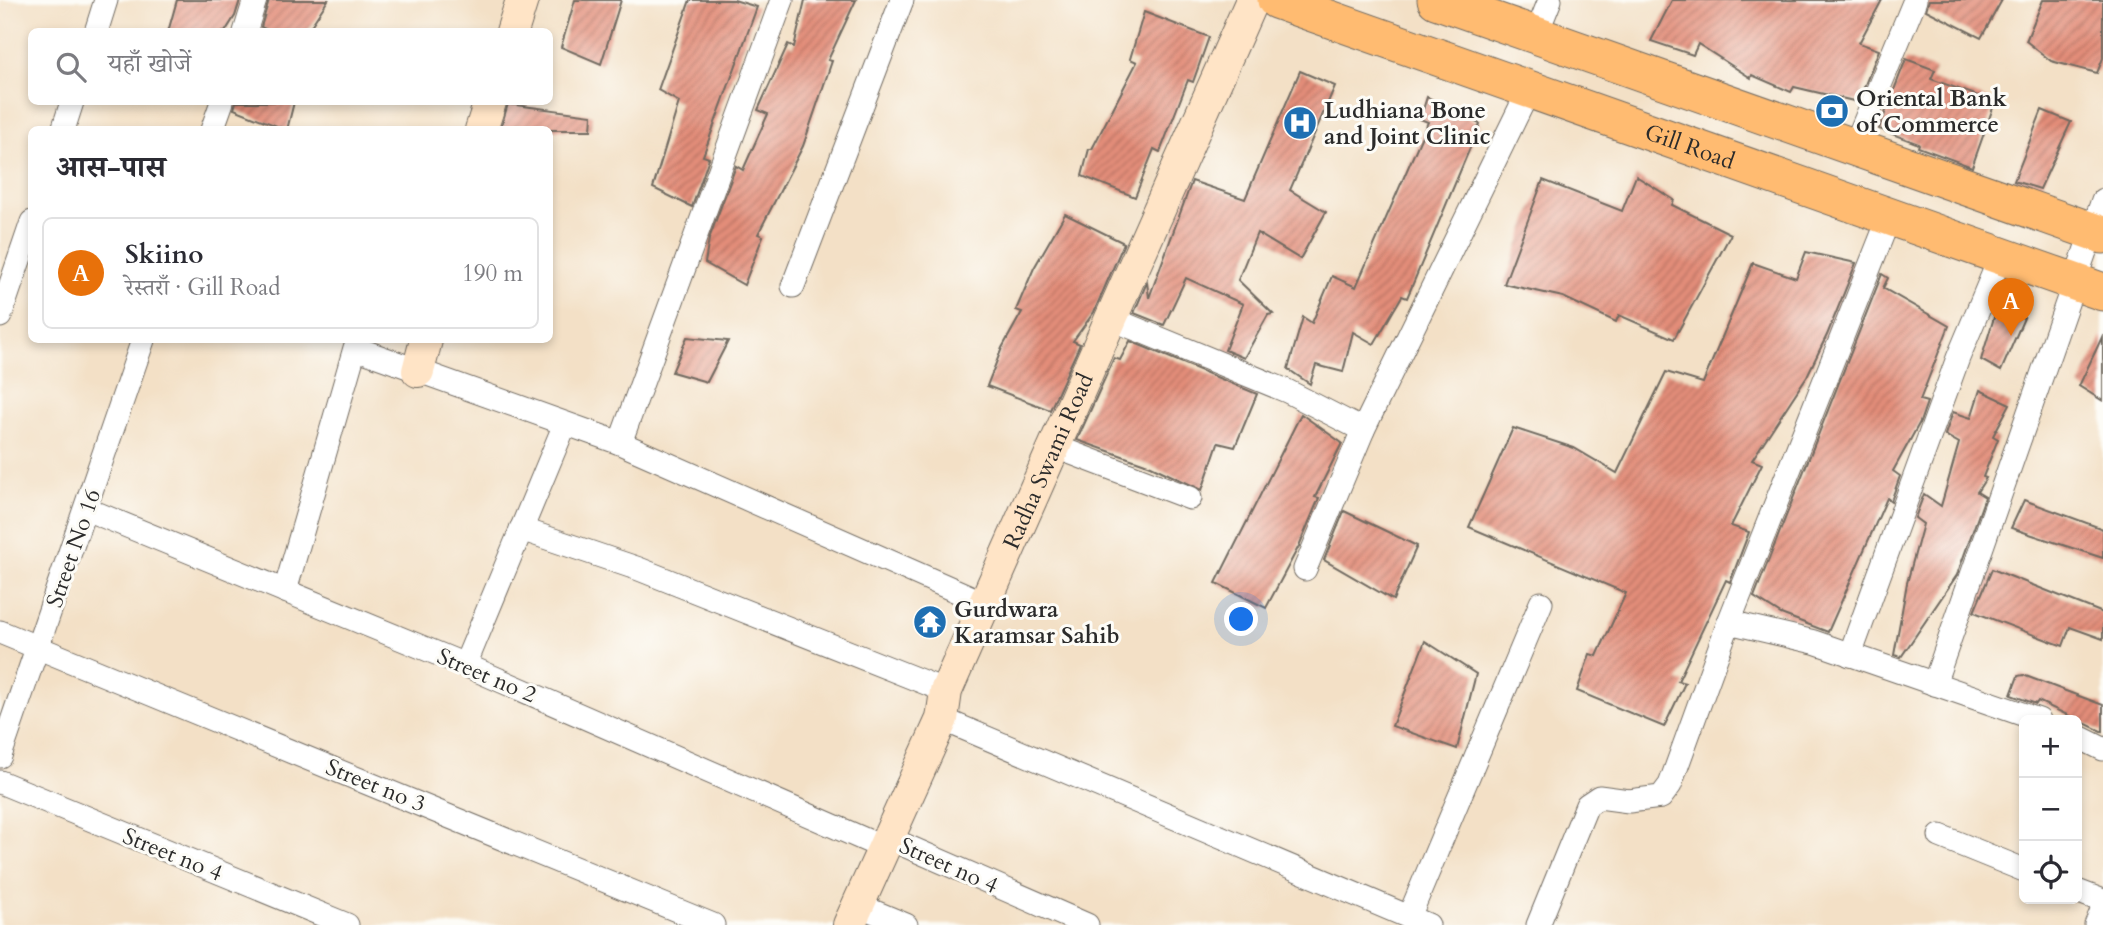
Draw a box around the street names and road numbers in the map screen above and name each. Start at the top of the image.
street label: Gill Road [1641,117,1740,177]
street label: Radha Swami Road [996,367,1101,554]
street label: Street No 16 [39,485,108,612]
street label: Street no 2 [432,641,541,710]
street label: Street no 3 [321,751,430,819]
street label: Street no 4 [118,820,227,889]
street label: Street no 4 [895,830,1003,901]

